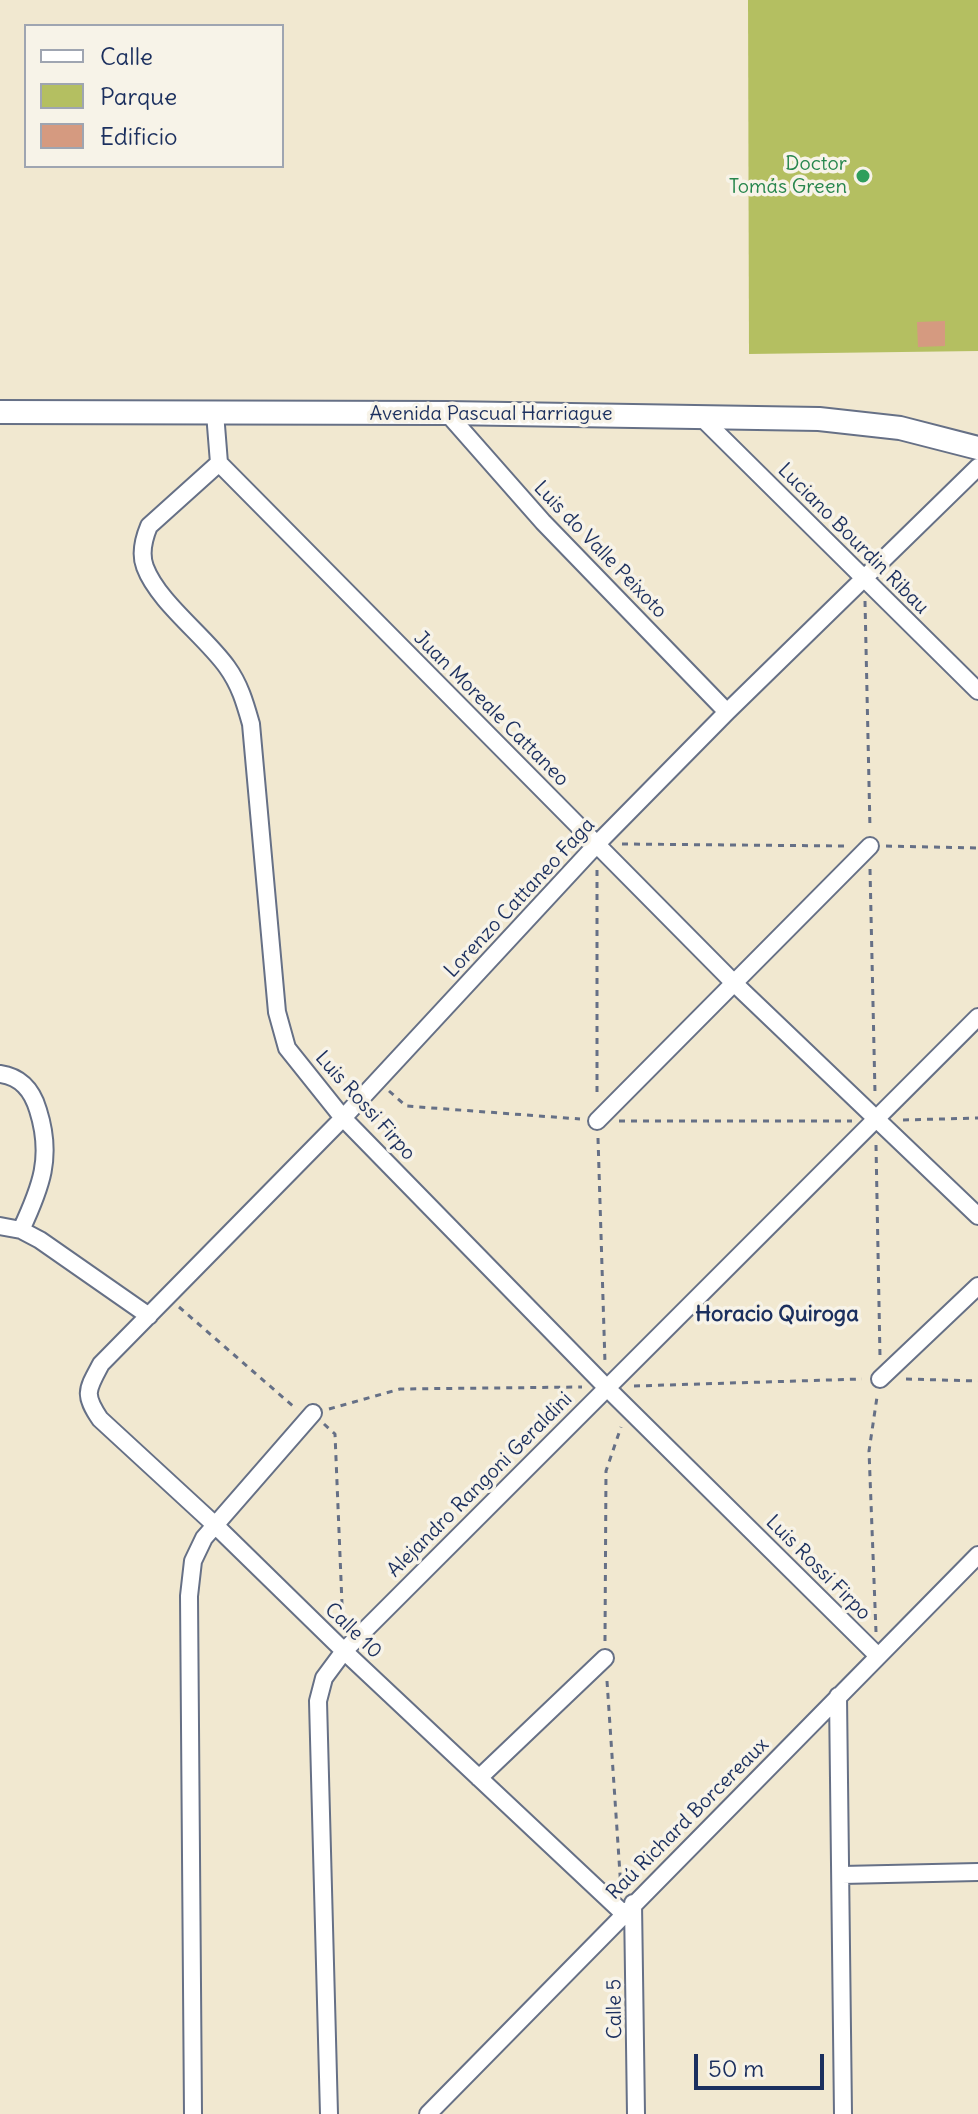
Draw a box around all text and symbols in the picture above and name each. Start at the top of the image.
legend [24,24,284,168]
text: Calle [100,41,153,71]
text: Parque [100,81,177,111]
text: Edificio [100,121,178,151]
place label: Doctor Tomás Green [729,152,847,199]
marker: Doctor Tomás Green [854,167,872,185]
street label: Avenida Pascual Harriague [369,402,613,426]
street label: Luciano Bourdin Ribau [773,459,933,619]
street label: Luis do Valle Peixoto [528,477,672,623]
street label: Juan Moreale Cattaneo [408,626,574,792]
street label: Lorenzo Cattaneo Faga [440,813,600,983]
street label: Luis Rossi Firpo [310,1047,420,1165]
district label: Horacio Quiroga [695,1302,859,1328]
street label: Alejandro Rangoni Geraldini [383,1388,577,1582]
street label: Luis Rossi Firpo [761,1511,875,1625]
street label: Calle 10 [319,1598,387,1664]
street label: Raú Richard Borcereaux [602,1733,774,1905]
street label: Calle 5 [602,1979,628,2039]
scale bar [698,2038,828,2088]
text: 50 m [708,2053,764,2083]

